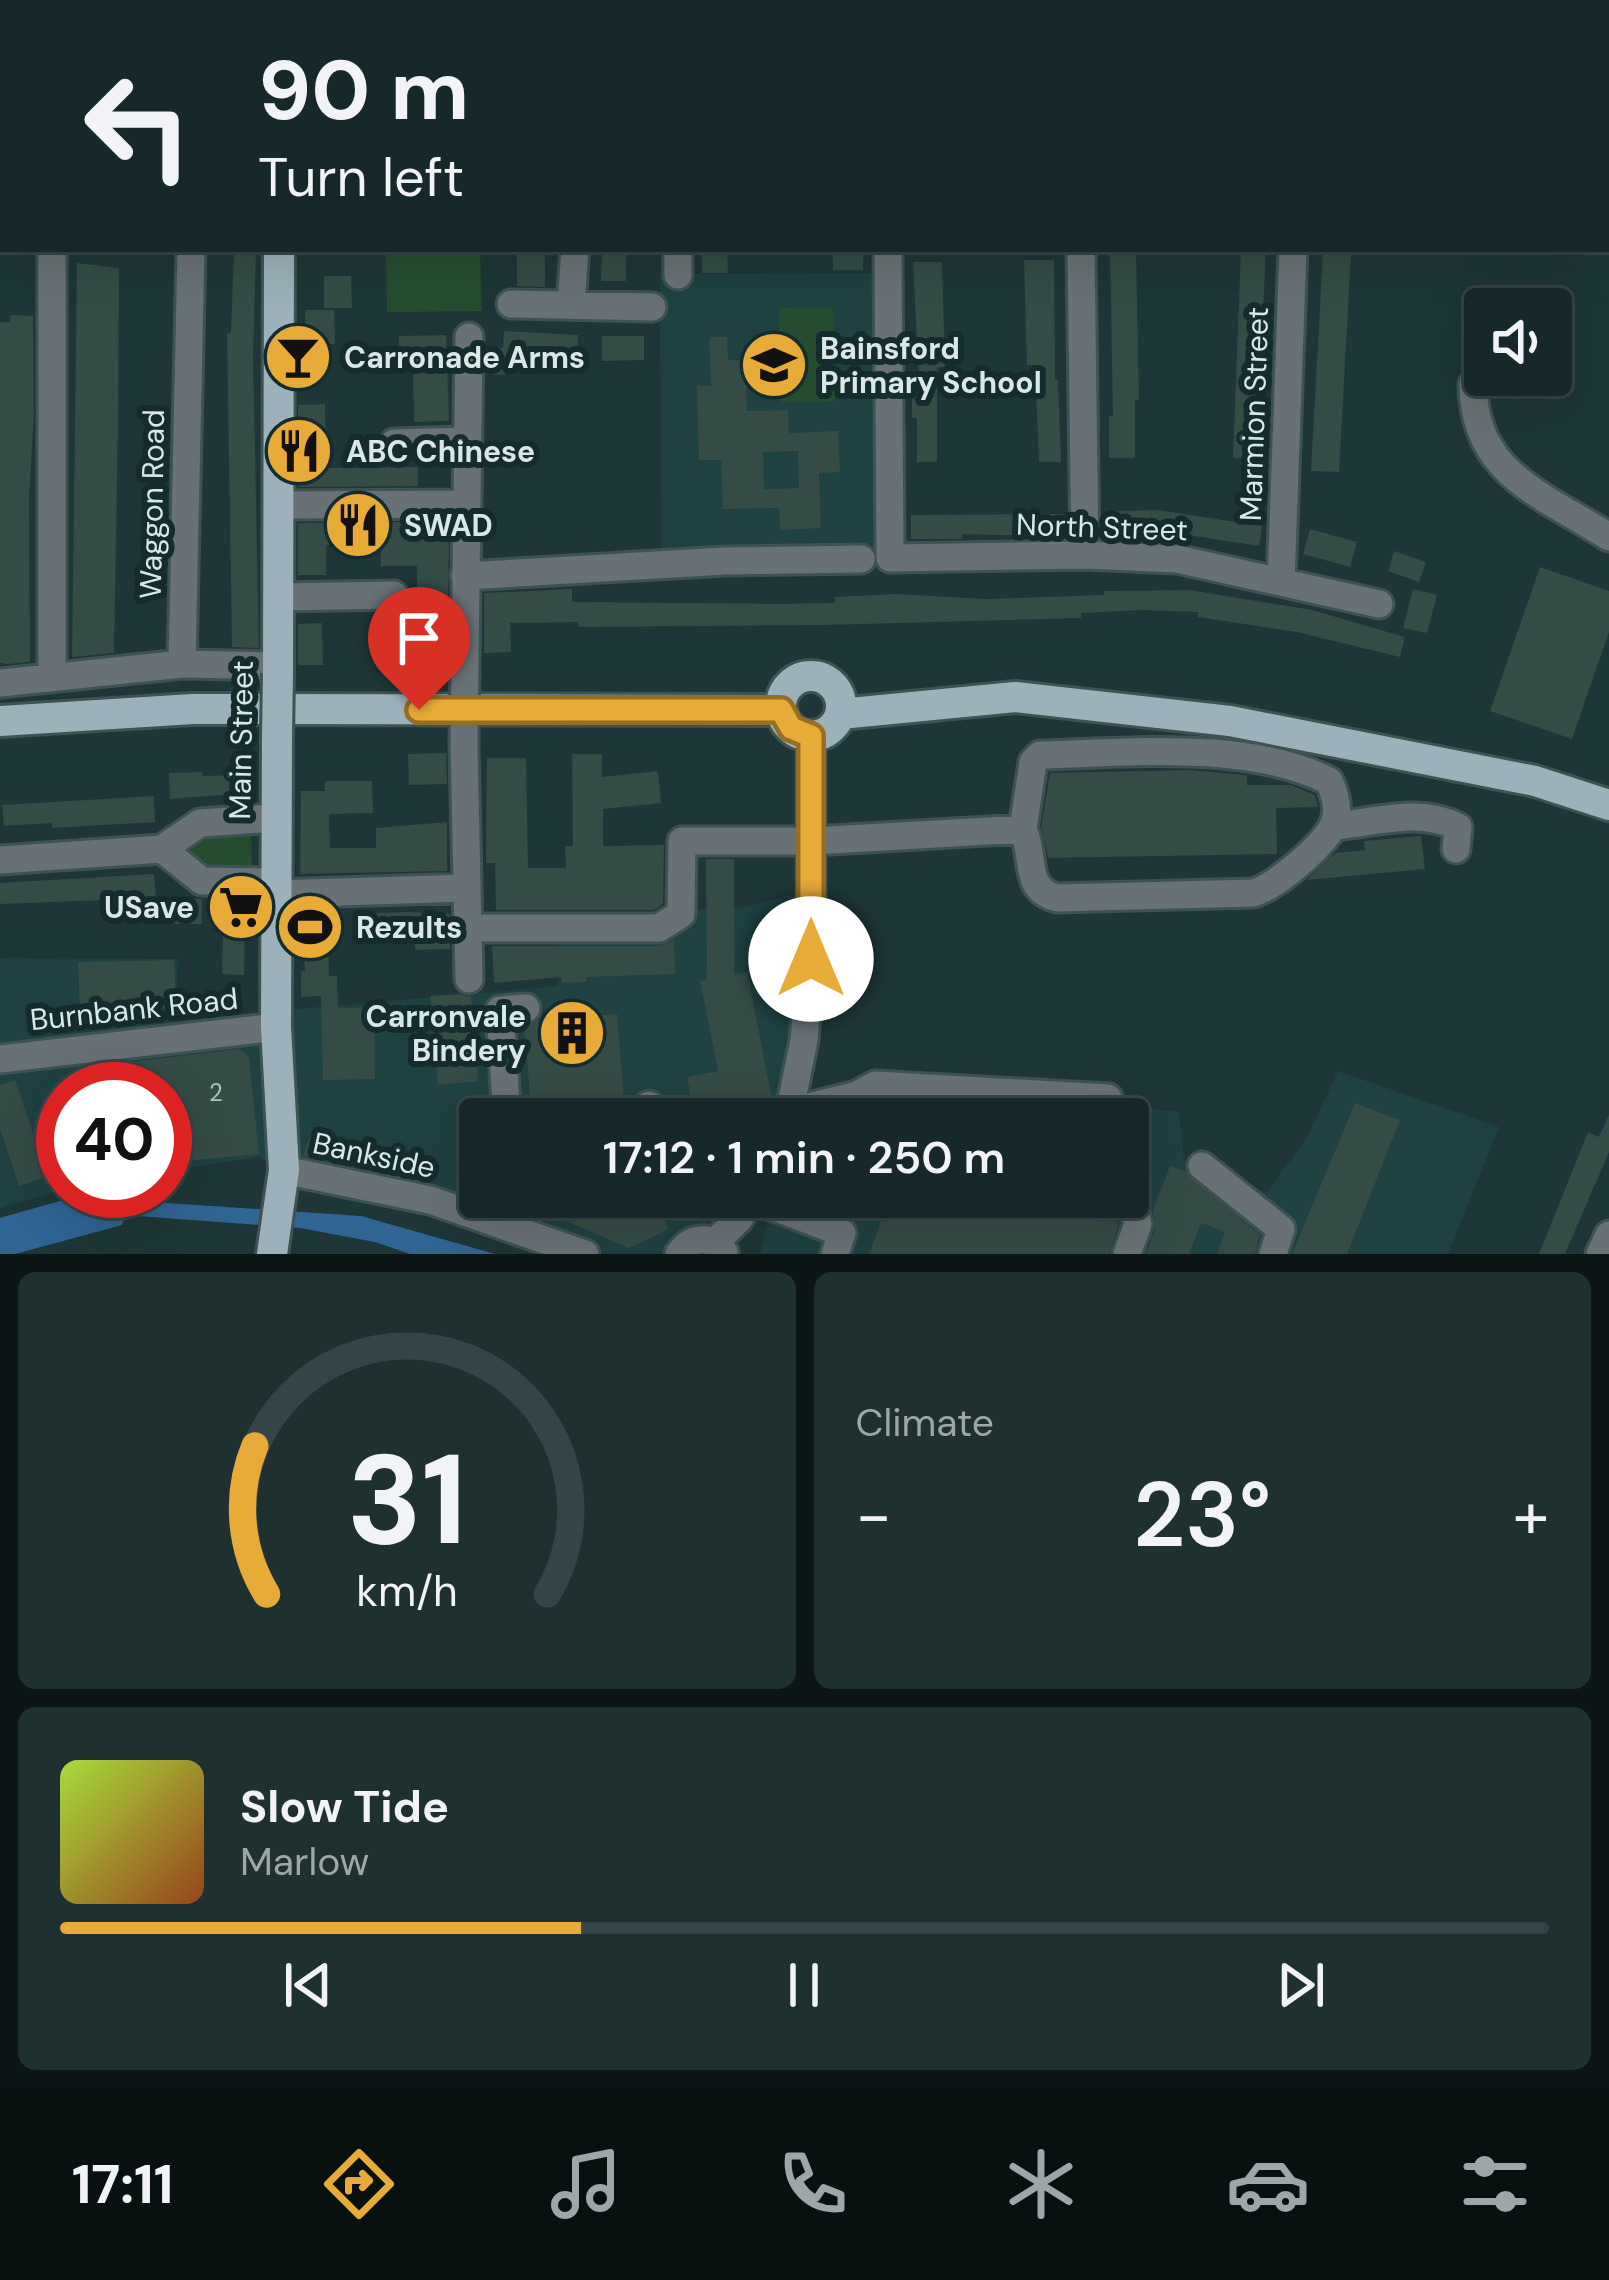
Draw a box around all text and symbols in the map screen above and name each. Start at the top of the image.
text: 90 m [258,36,469,145]
icon: left [60,48,216,204]
text: Turn left [258,142,464,213]
map controls [1464,288,1572,396]
button: sound [1464,288,1572,396]
street label: Marmion Street [1231,306,1277,522]
bar icon: Carronade Arms [263,322,333,392]
place label: Bainsford Primary School [820,329,1042,402]
school or university icon: Bainsford Primary School [739,330,809,400]
place label: Carronade Arms [344,338,585,377]
street label: Waggon Road [131,409,173,599]
restaurant icon: ABC Chinese [264,416,334,486]
place label: ABC Chinese [346,432,535,471]
restaurant icon: SWAD [323,490,393,560]
street label: North Street [1016,505,1188,549]
place label: SWAD [404,506,493,545]
pin [368,587,470,710]
icon: arrive [386,605,452,671]
street label: Main Street [220,660,262,820]
supermarket icon: USave [206,872,276,942]
place label: USave [104,888,194,927]
sports icon: Rezults [275,892,345,962]
position arrow [748,896,874,1022]
place label: Rezults [356,908,462,947]
street label: Burnbank Road [28,979,240,1039]
place label: Carronvale Bindery [366,997,526,1070]
building icon: Carronvale Bindery [537,998,607,1068]
speed limit sign: 40 [36,1062,192,1218]
house number: 2 [209,1077,223,1108]
street label: Bankside [309,1123,439,1187]
text: 17:12 · 1 min · 250 m [603,1128,1005,1187]
text: Climate [856,1397,994,1448]
text: 31 [347,1419,467,1582]
text: 23° [1133,1457,1271,1574]
text: − [856,1473,892,1558]
text: + [1513,1473,1549,1558]
text: km/h [356,1562,457,1618]
text: Slow Tide [240,1777,449,1836]
text: Marlow [240,1836,369,1887]
icon: previous [275,1952,341,2018]
icon: pause [771,1952,837,2018]
icon: next [1268,1952,1334,2018]
icon: directions [317,2142,401,2226]
icon: music [544,2142,628,2226]
icon: phone [771,2142,855,2226]
icon: climate [999,2142,1083,2226]
icon: car [1226,2142,1310,2226]
icon: filters [1453,2142,1537,2226]
text: 17:11 [72,2149,173,2220]

